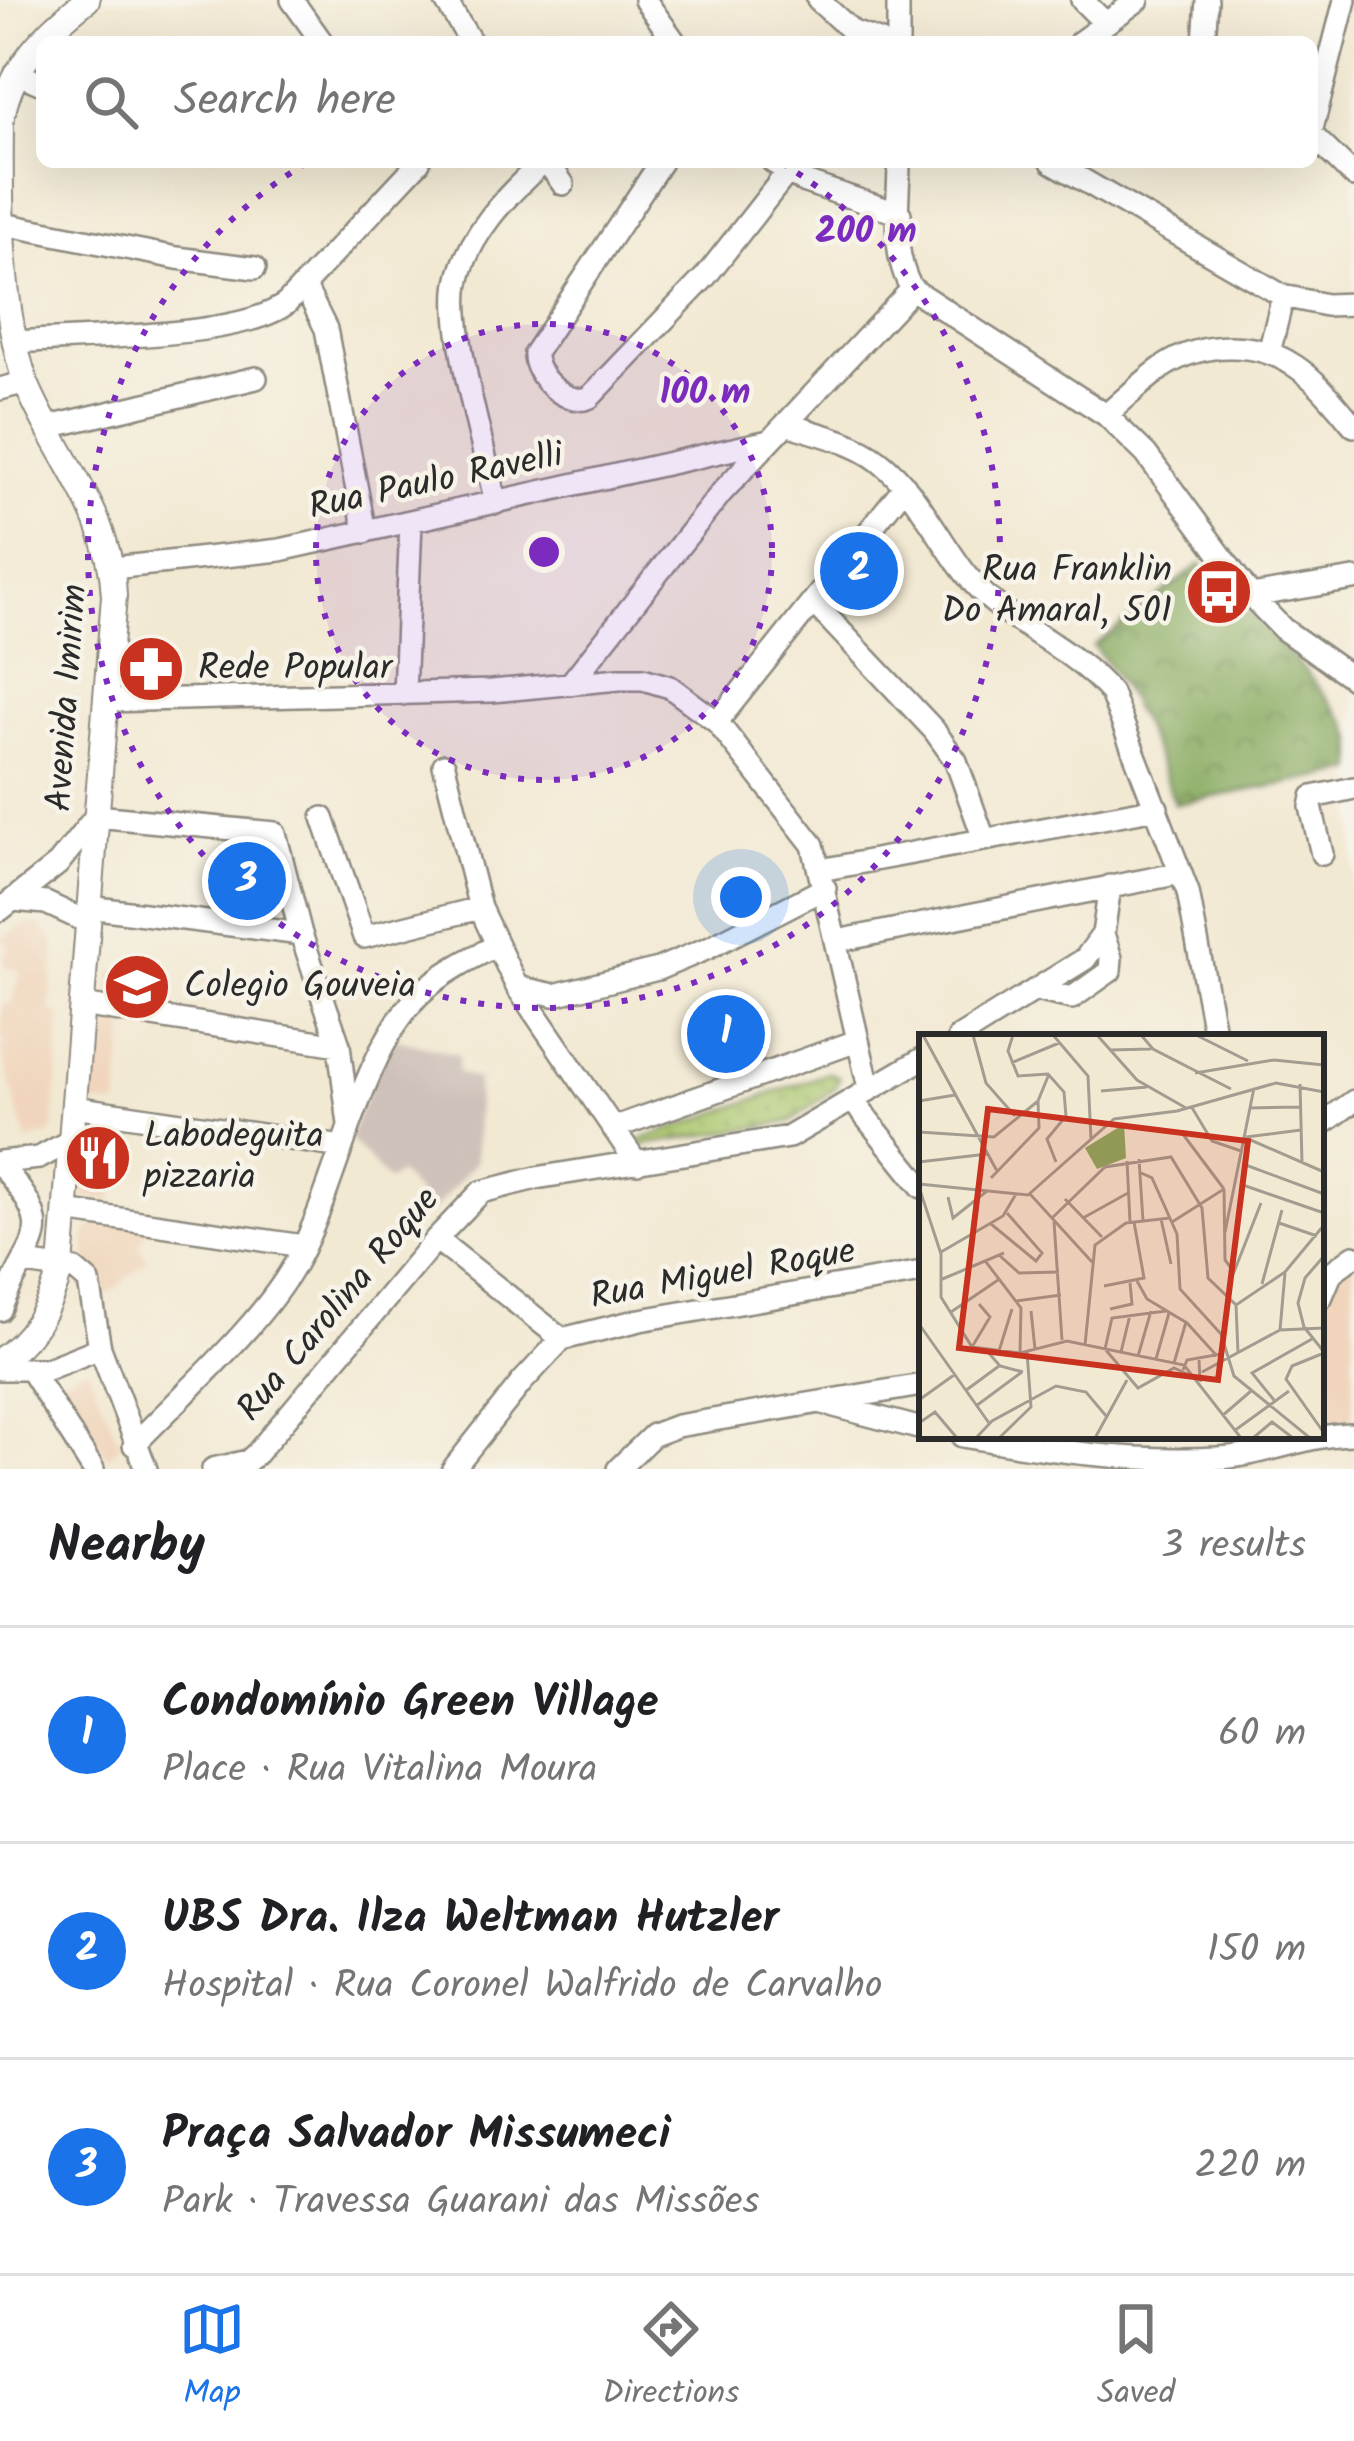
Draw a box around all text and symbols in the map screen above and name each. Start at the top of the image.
search box [36,36,1318,168]
text: Search here [174,66,396,138]
icon: search [78,69,144,135]
text: 200 m [815,204,917,261]
text: 100 m [659,365,751,422]
street label: Rua Paulo Ravelli [304,427,570,537]
pin: 2 [820,526,898,616]
centre of rings [523,531,565,573]
place label: Rua Franklin Do Amaral, 501 [942,543,1172,641]
bus stop icon: Rua Franklin Do Amaral, 501 [1184,557,1254,627]
street label: Avenida Imirim [32,582,104,814]
pharmacy icon: Rede Popular [116,634,186,704]
place label: Rede Popular [198,641,394,698]
pin: 3 [208,836,286,926]
your location [711,867,771,927]
school or university icon: Colegio Gouveia [102,952,172,1022]
place label: Colegio Gouveia [184,959,416,1016]
pin: 1 [687,989,765,1079]
inset map [919,1034,1324,1439]
place label: Labodeguita pizzaria [142,1109,324,1207]
restaurant icon: Labodeguita pizzaria [63,1123,133,1193]
street label: Rua Carolina Roque [223,1175,455,1435]
street label: Rua Miguel Roque [586,1224,860,1326]
text: Nearby [48,1507,205,1588]
text: 3 results [1161,1516,1306,1578]
text: Condomínio Green Village [162,1668,659,1740]
text: 1 [81,1704,93,1766]
text: 60 m [1218,1704,1306,1766]
text: Place · Rua Vitalina Moura [162,1740,597,1802]
text: UBS Dra. Ilza Weltman Hutzler [162,1884,779,1956]
text: 2 [76,1920,98,1982]
text: 150 m [1207,1920,1306,1982]
text: Hospital · Rua Coronel Walfrido de Carvalho [162,1956,882,2018]
text: Praça Salvador Missumeci [162,2100,671,2172]
text: 3 [76,2136,98,2198]
text: 220 m [1194,2136,1306,2198]
text: Park · Travessa Guarani das Missões [162,2172,759,2234]
tab: Map [179,2296,245,2421]
tab: Directions [602,2296,739,2421]
tab: Saved [1097,2296,1175,2421]

